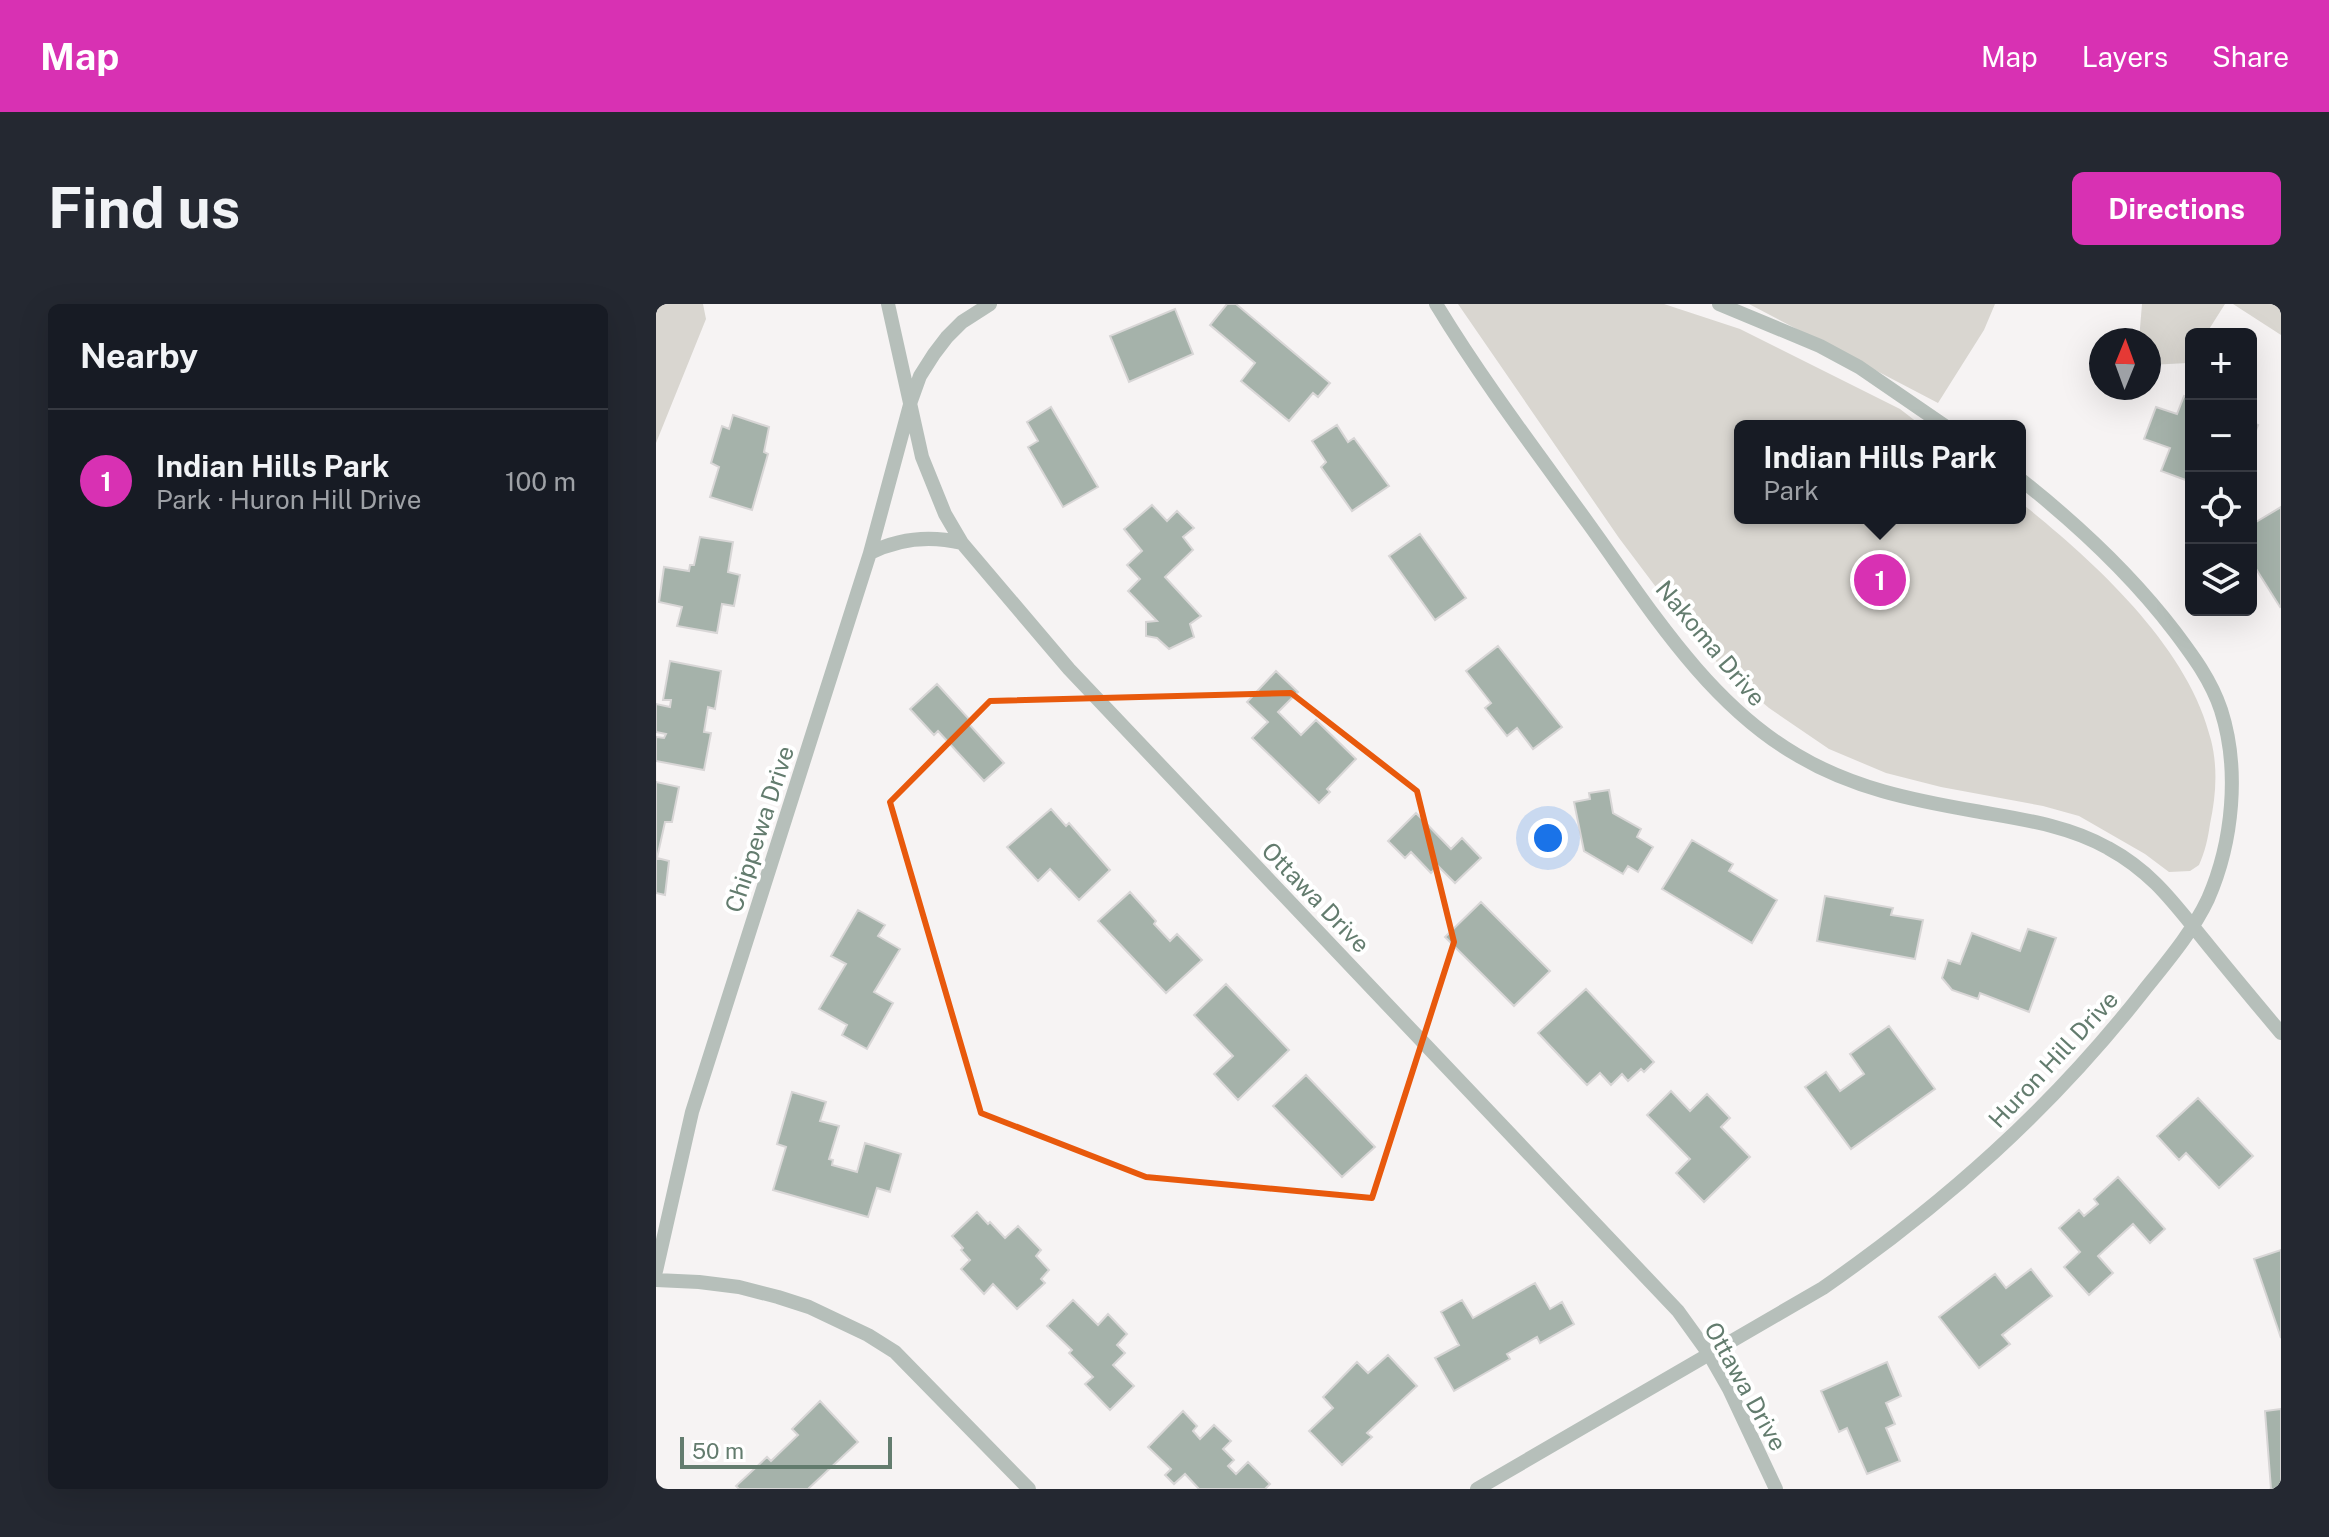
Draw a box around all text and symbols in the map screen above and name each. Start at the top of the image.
text: Map [40,34,119,79]
text: Map [1981,40,2038,73]
text: Layers [2082,40,2168,73]
text: Share [2212,40,2289,73]
button: Directions [2072,172,2281,245]
text: Find us [48,175,240,241]
north arrow [2089,328,2161,400]
map controls [2185,328,2257,616]
button: + [2185,328,2257,400]
text: Nearby [80,336,198,376]
button: − [2185,400,2257,472]
popup [1734,420,2026,524]
text: Indian Hills Park [1763,439,1997,475]
text: Indian Hills Park [156,448,389,484]
text: 1 [100,466,112,497]
text: 100 m [505,466,576,497]
button: locate [2185,472,2257,544]
text: Park [1763,475,1819,506]
text: Park · Huron Hill Drive [156,484,421,515]
button: layers [2185,544,2257,616]
pin: 1 [1854,550,1906,610]
street label: Nakoma Drive [1650,575,1772,711]
street label: Chippewa Drive [719,742,799,916]
your location [1528,818,1568,858]
street label: Ottawa Drive [1256,836,1376,958]
street label: Huron Hill Drive [1982,985,2124,1133]
street label: Ottawa Drive [1699,1317,1793,1455]
scale bar [680,1433,892,1469]
text: 50 m [692,1438,744,1464]

